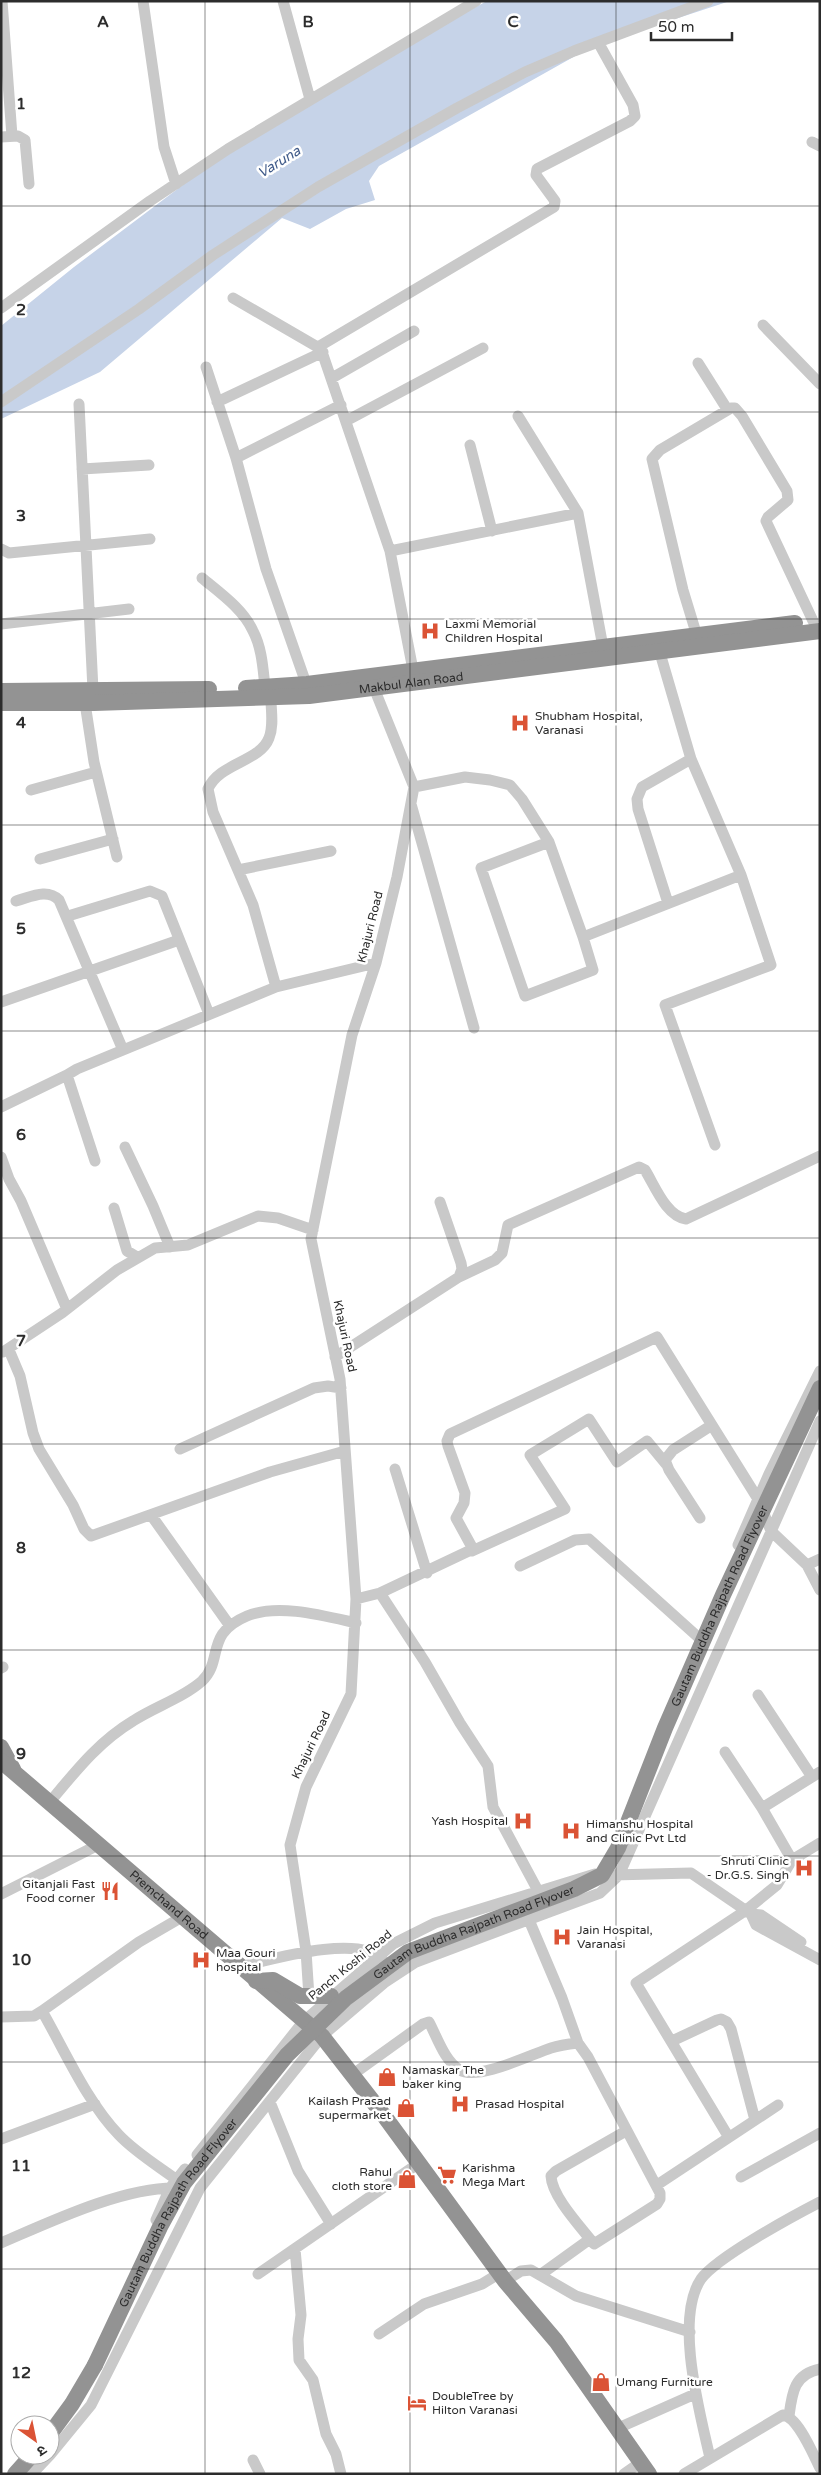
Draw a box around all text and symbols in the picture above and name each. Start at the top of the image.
scale bar [651,10,732,42]
text: A [97,12,109,32]
text: B [302,12,314,32]
text: C [507,12,519,32]
text: 50 m [658,18,695,36]
text: 1 [16,94,26,114]
water label: Varuna [255,142,304,182]
text: 2 [16,300,26,320]
text: 3 [16,506,26,526]
place label: Laxmi Memorial Children Hospital [445,617,543,645]
hospital icon: Laxmi Memorial Children Hospital [419,620,441,642]
street label: Makbul Alan Road [358,669,464,697]
place label: Shubham Hospital, Varanasi [535,709,643,737]
hospital icon: Shubham Hospital, Varanasi [509,712,531,734]
text: 4 [16,713,26,733]
street label: Khajuri Road [354,890,386,964]
text: 5 [16,919,26,939]
text: 6 [16,1125,26,1145]
street label: Khajuri Road [331,1299,359,1373]
text: 7 [16,1331,26,1351]
street label: Gautam Buddha Rajpath Road Flyover [668,1503,771,1709]
text: 8 [16,1538,26,1558]
street label: Khajuri Road [289,1709,333,1781]
text: 9 [16,1744,26,1764]
hospital icon: Yash Hospital [512,1810,534,1832]
place label: Yash Hospital [432,1814,508,1828]
place label: Himanshu Hospital and Clinic Pvt Ltd [586,1817,693,1845]
hospital icon: Himanshu Hospital and Clinic Pvt Ltd [560,1820,582,1842]
place label: Shruti Clinic - Dr.G.S. Singh [707,1854,789,1882]
hospital icon: Shruti Clinic - Dr.G.S. Singh [793,1857,815,1879]
street label: Premchand Road [127,1867,211,1942]
place label: Gitanjali Fast Food corner [22,1877,95,1905]
restaurant icon: Gitanjali Fast Food corner [99,1880,121,1902]
street label: Gautam Buddha Rajpath Road Flyover [370,1882,577,1982]
place label: Jain Hospital, Varanasi [577,1923,653,1951]
hospital icon: Jain Hospital, Varanasi [551,1926,573,1948]
street label: Panch Koshi Road [305,1927,395,2003]
place label: Maa Gouri hospital [216,1946,275,1974]
hospital icon: Maa Gouri hospital [190,1949,212,1971]
text: 10 [11,1950,31,1970]
place label: Namaskar The baker king [402,2063,484,2091]
shop icon: Namaskar The baker king [376,2066,398,2088]
hospital icon: Prasad Hospital [449,2093,471,2115]
place label: Kailash Prasad supermarket [308,2094,391,2122]
shop icon: Kailash Prasad supermarket [395,2097,417,2119]
place label: Prasad Hospital [475,2097,564,2111]
street label: Gautam Buddha Rajpath Road Flyover [116,2115,240,2310]
text: 11 [11,2156,31,2176]
place label: Karishma Mega Mart [462,2161,526,2189]
supermarket icon: Karishma Mega Mart [436,2164,458,2186]
place label: Rahul cloth store [332,2165,392,2193]
shop icon: Rahul cloth store [396,2168,418,2190]
text: 12 [11,2363,31,2383]
shop icon: Umang Furniture [590,2371,612,2393]
place label: Umang Furniture [616,2375,713,2389]
place label: DoubleTree by Hilton Varanasi [432,2389,518,2417]
hotel icon: DoubleTree by Hilton Varanasi [406,2392,428,2414]
north arrow [10,2415,60,2465]
text: उ [33,2441,50,2460]

